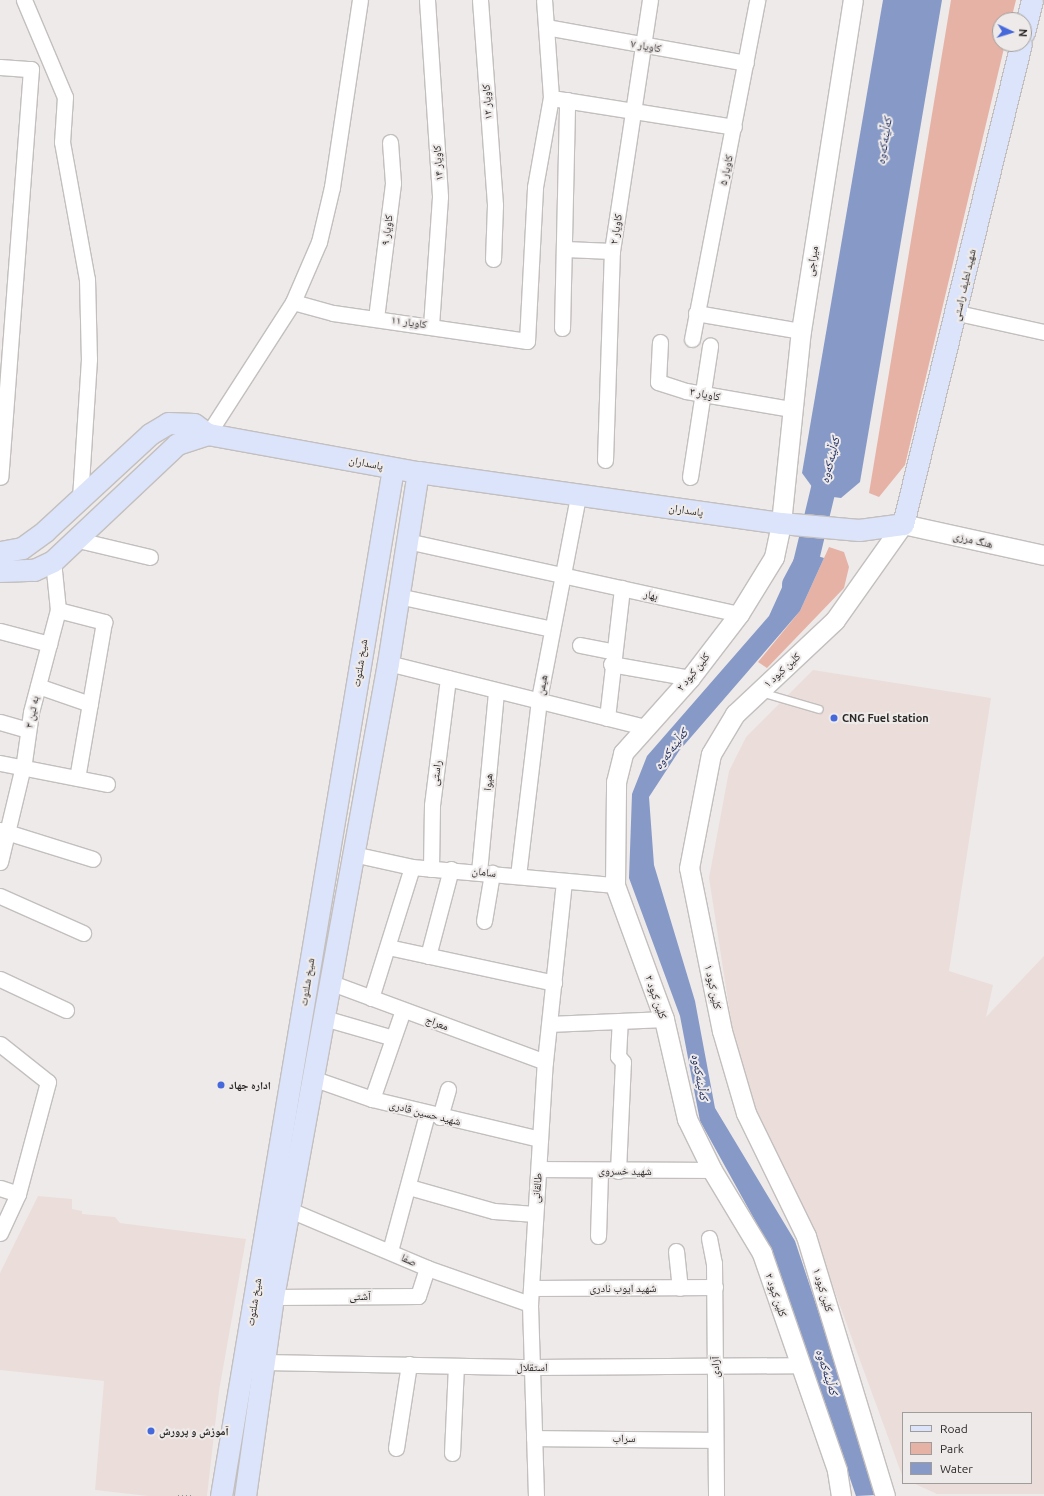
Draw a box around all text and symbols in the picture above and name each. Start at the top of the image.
north arrow [992,12,1032,52]
text: N [1017,28,1029,37]
street label: کاویار ۷ [630,37,662,55]
street label: کاویار ۱۲ [479,84,495,120]
water label: کەڵینەکەوە [873,117,895,165]
street label: کاویار ۱۴ [430,145,446,181]
street label: کاویار ۵ [716,154,736,186]
street label: کاویار ۲ [607,213,625,245]
street label: کاویار ۹ [379,214,395,246]
street label: میراجی [803,245,821,277]
street label: شهید لطیف راستی [949,248,979,322]
street label: کاویار ۱۱ [390,313,428,331]
street label: کاویار ۳ [689,385,721,403]
water label: کەڵینەکەوە [817,435,843,485]
street label: پاسداران [348,453,384,473]
street label: پاسداران [668,501,704,519]
street label: هنگ مرزی [952,529,994,551]
street label: بهار [643,587,659,603]
street label: شیخ شلتوت [350,638,370,688]
street label: کلین کبود ۲ [674,650,712,694]
street label: کلین کبود ۱ [761,650,803,690]
street label: هیمن [534,674,550,696]
street label: به تین ۳ [22,695,42,729]
place label: CNG Fuel station [842,711,929,725]
marker: CNG Fuel station [829,713,839,723]
water label: کەڵینەکەوە [651,726,691,772]
street label: راستی [428,759,444,787]
street label: هیوا [481,773,495,791]
street label: سامان [471,864,497,880]
street label: شیخ شلتوت [297,957,317,1007]
street label: کلین کبود ۱ [702,964,724,1010]
street label: کلین کبود ۲ [642,974,670,1020]
street label: معراج [424,1013,450,1033]
water label: کەڵینەکەوە [688,1053,712,1101]
place label: اداره جهاد [229,1078,271,1092]
marker: اداره جهاد [216,1080,226,1090]
street label: شهید حسین قادری [388,1098,462,1128]
street label: شهید خسروی [598,1164,652,1178]
street label: طالقانی [529,1172,545,1204]
street label: صفا [399,1251,419,1269]
street label: کلین کبود ۱ [810,1267,836,1313]
street label: کلین کبود ۲ [762,1272,790,1318]
street label: شیخ شلتوت [244,1277,264,1327]
street label: شهید ایوب نادری [589,1281,657,1295]
street label: آشتی [349,1289,371,1303]
water label: کەڵینەکەوە [813,1347,841,1397]
street label: آزادی [708,1357,722,1377]
street label: استقلال [516,1360,548,1374]
legend [902,1412,1032,1484]
text: Road [940,1422,968,1435]
place label: آموزش و پرورش [159,1424,229,1438]
marker: آموزش و پرورش [146,1426,156,1436]
street label: سراب [613,1431,635,1445]
text: Park [940,1442,964,1455]
text: Water [940,1462,973,1475]

